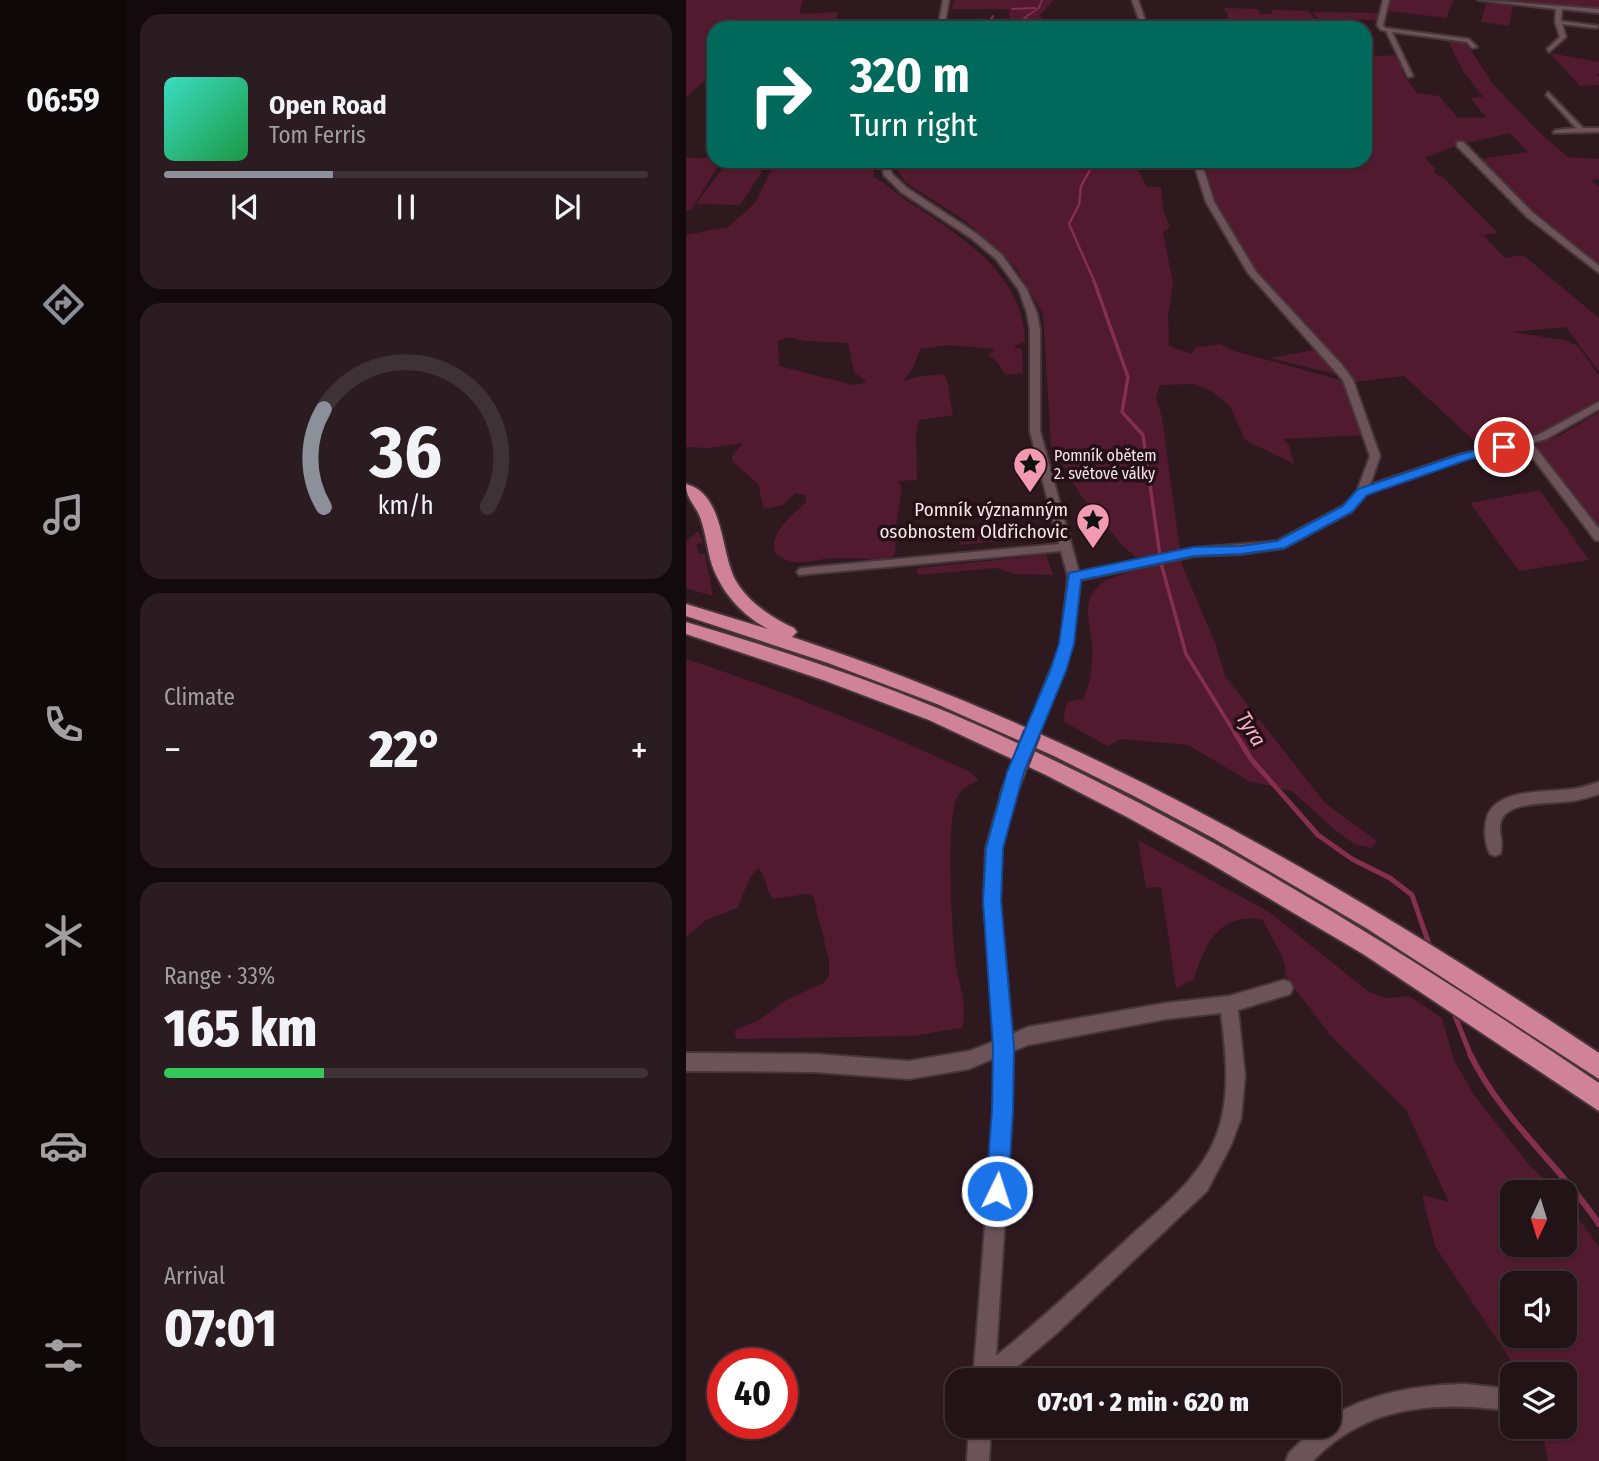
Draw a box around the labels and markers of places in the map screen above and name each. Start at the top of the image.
pin [1474,417,1534,477]
place icon: Pomník obětem 2. světové války [1011,445,1049,494]
place label: Pomník obětem 2. světové války [1054,446,1157,483]
place label: Pomník významným osobnostem Oldřichovic [879,498,1068,543]
place icon: Pomník významným osobnostem Oldřichovic [1074,501,1112,550]

